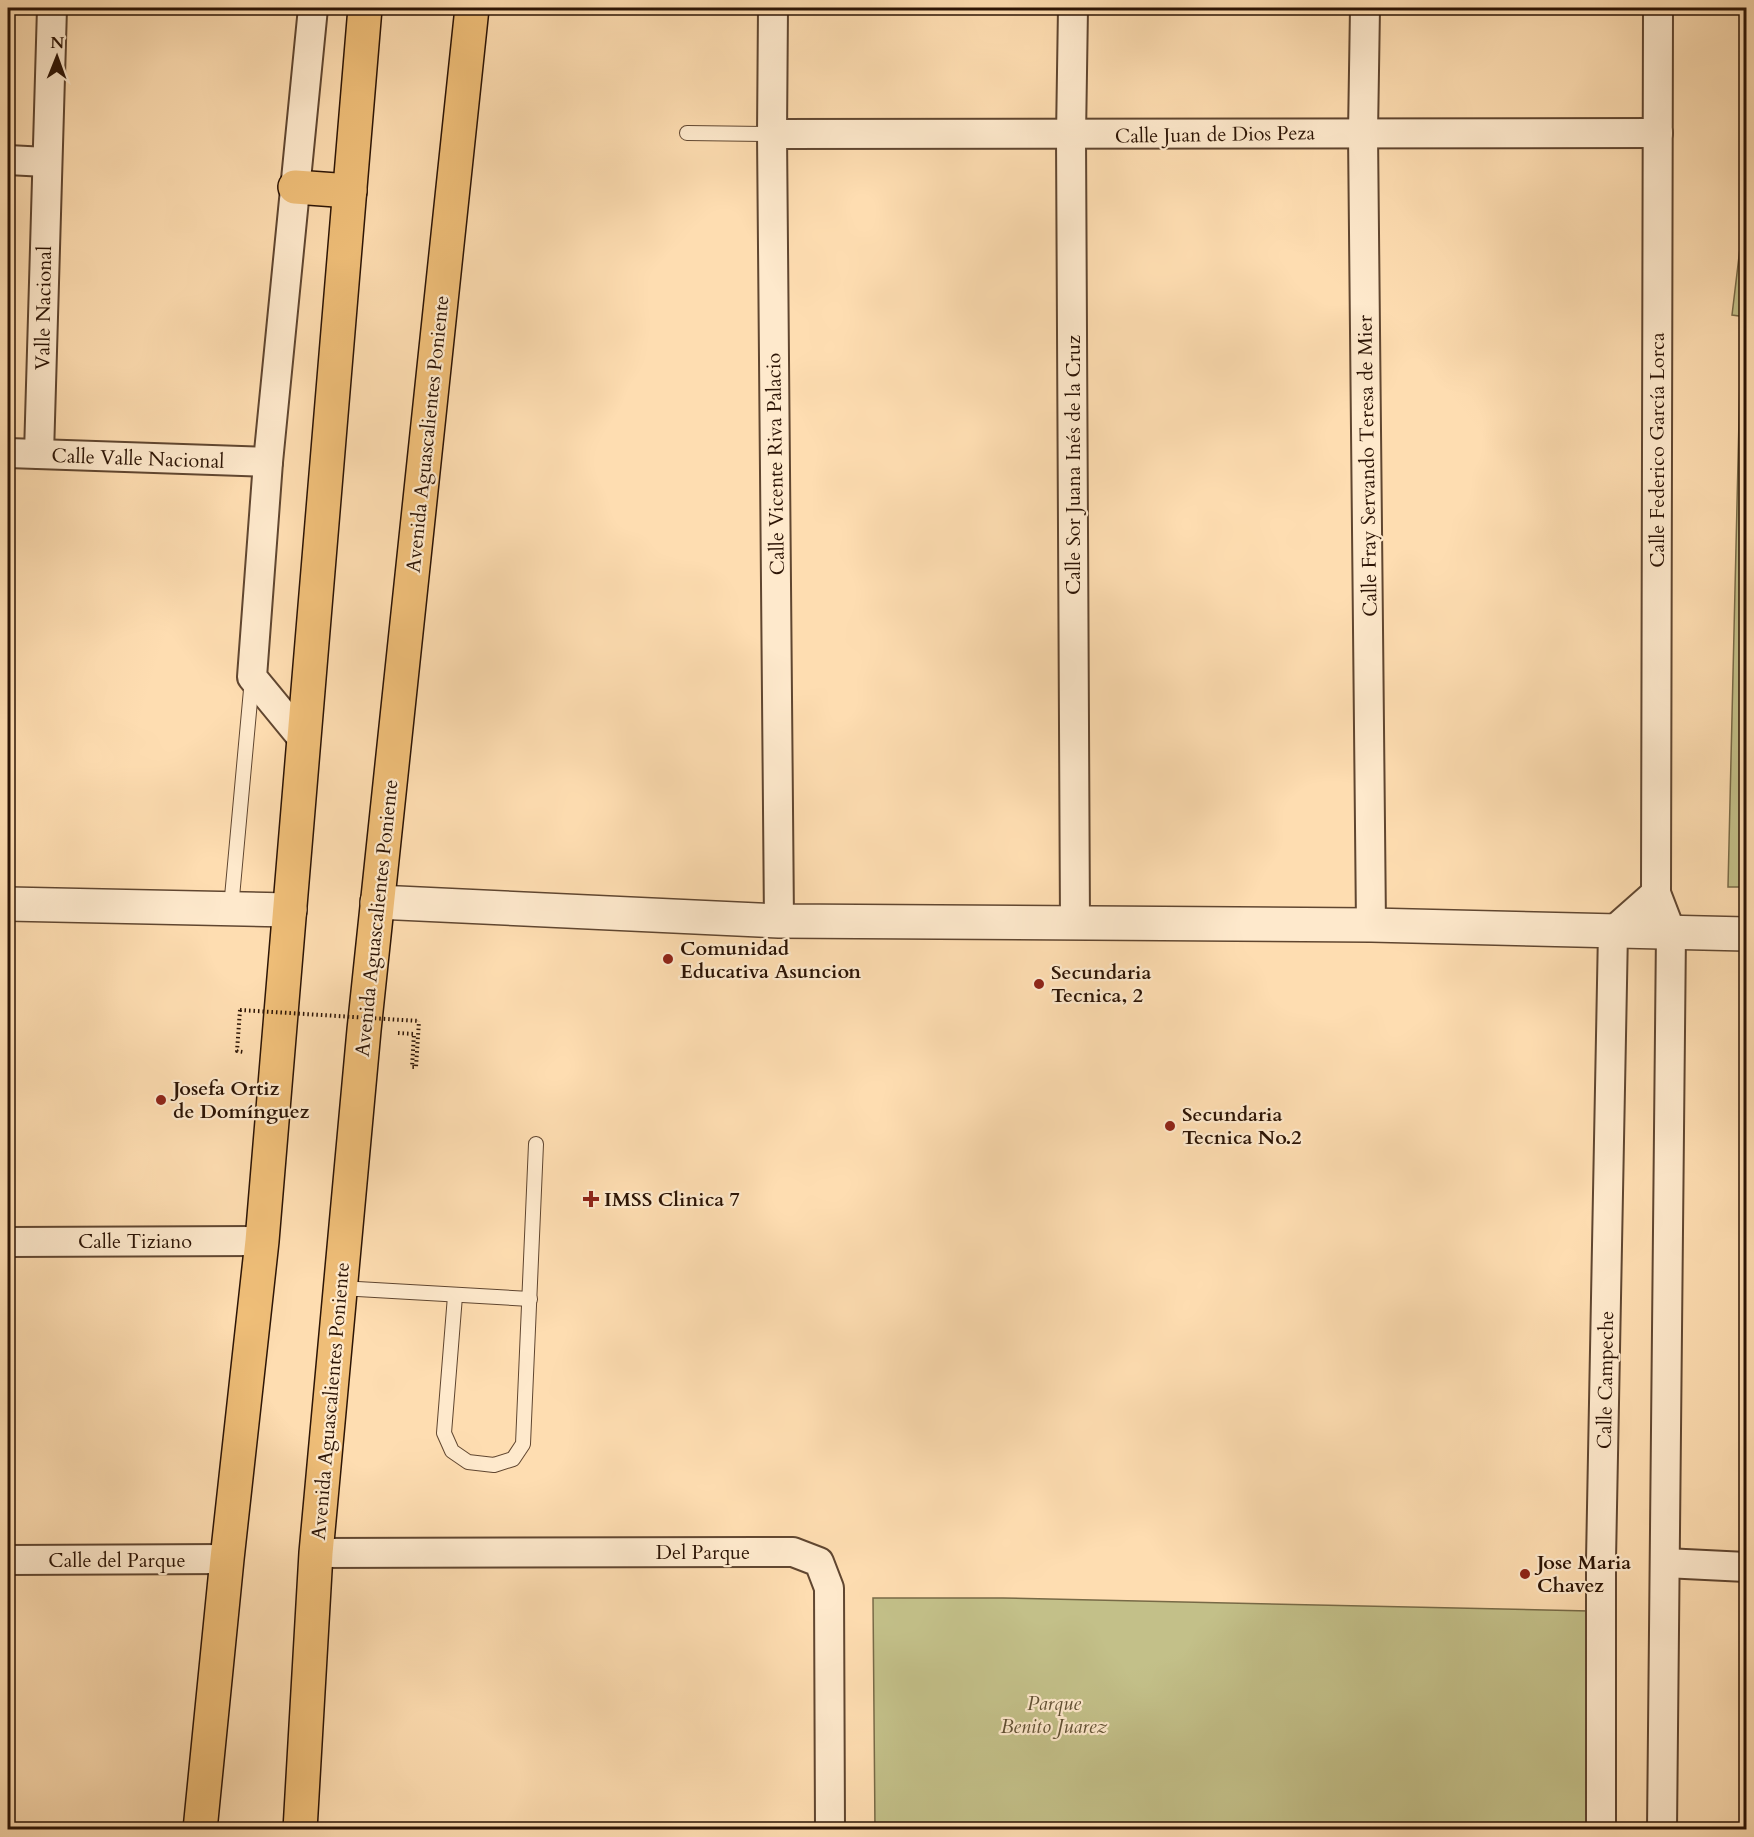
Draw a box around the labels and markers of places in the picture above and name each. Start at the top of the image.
place label: Comunidad Educativa Asuncion [680,935,861,985]
marker: Comunidad Educativa Asuncion [661,952,675,966]
place label: Secundaria Tecnica, 2 [1051,959,1151,1009]
marker: Secundaria Tecnica, 2 [1032,977,1046,991]
place label: Josefa Ortiz de Domínguez [170,1075,310,1125]
marker: Josefa Ortiz de Domínguez [154,1093,168,1107]
place label: Secundaria Tecnica No.2 [1182,1101,1302,1151]
marker: Secundaria Tecnica No.2 [1163,1119,1177,1133]
place label: IMSS Clinica 7 [604,1186,740,1213]
marker: IMSS Clinica 7 [582,1190,600,1208]
place label: Jose Maria Chavez [1534,1549,1631,1599]
marker: Jose Maria Chavez [1518,1567,1532,1581]

